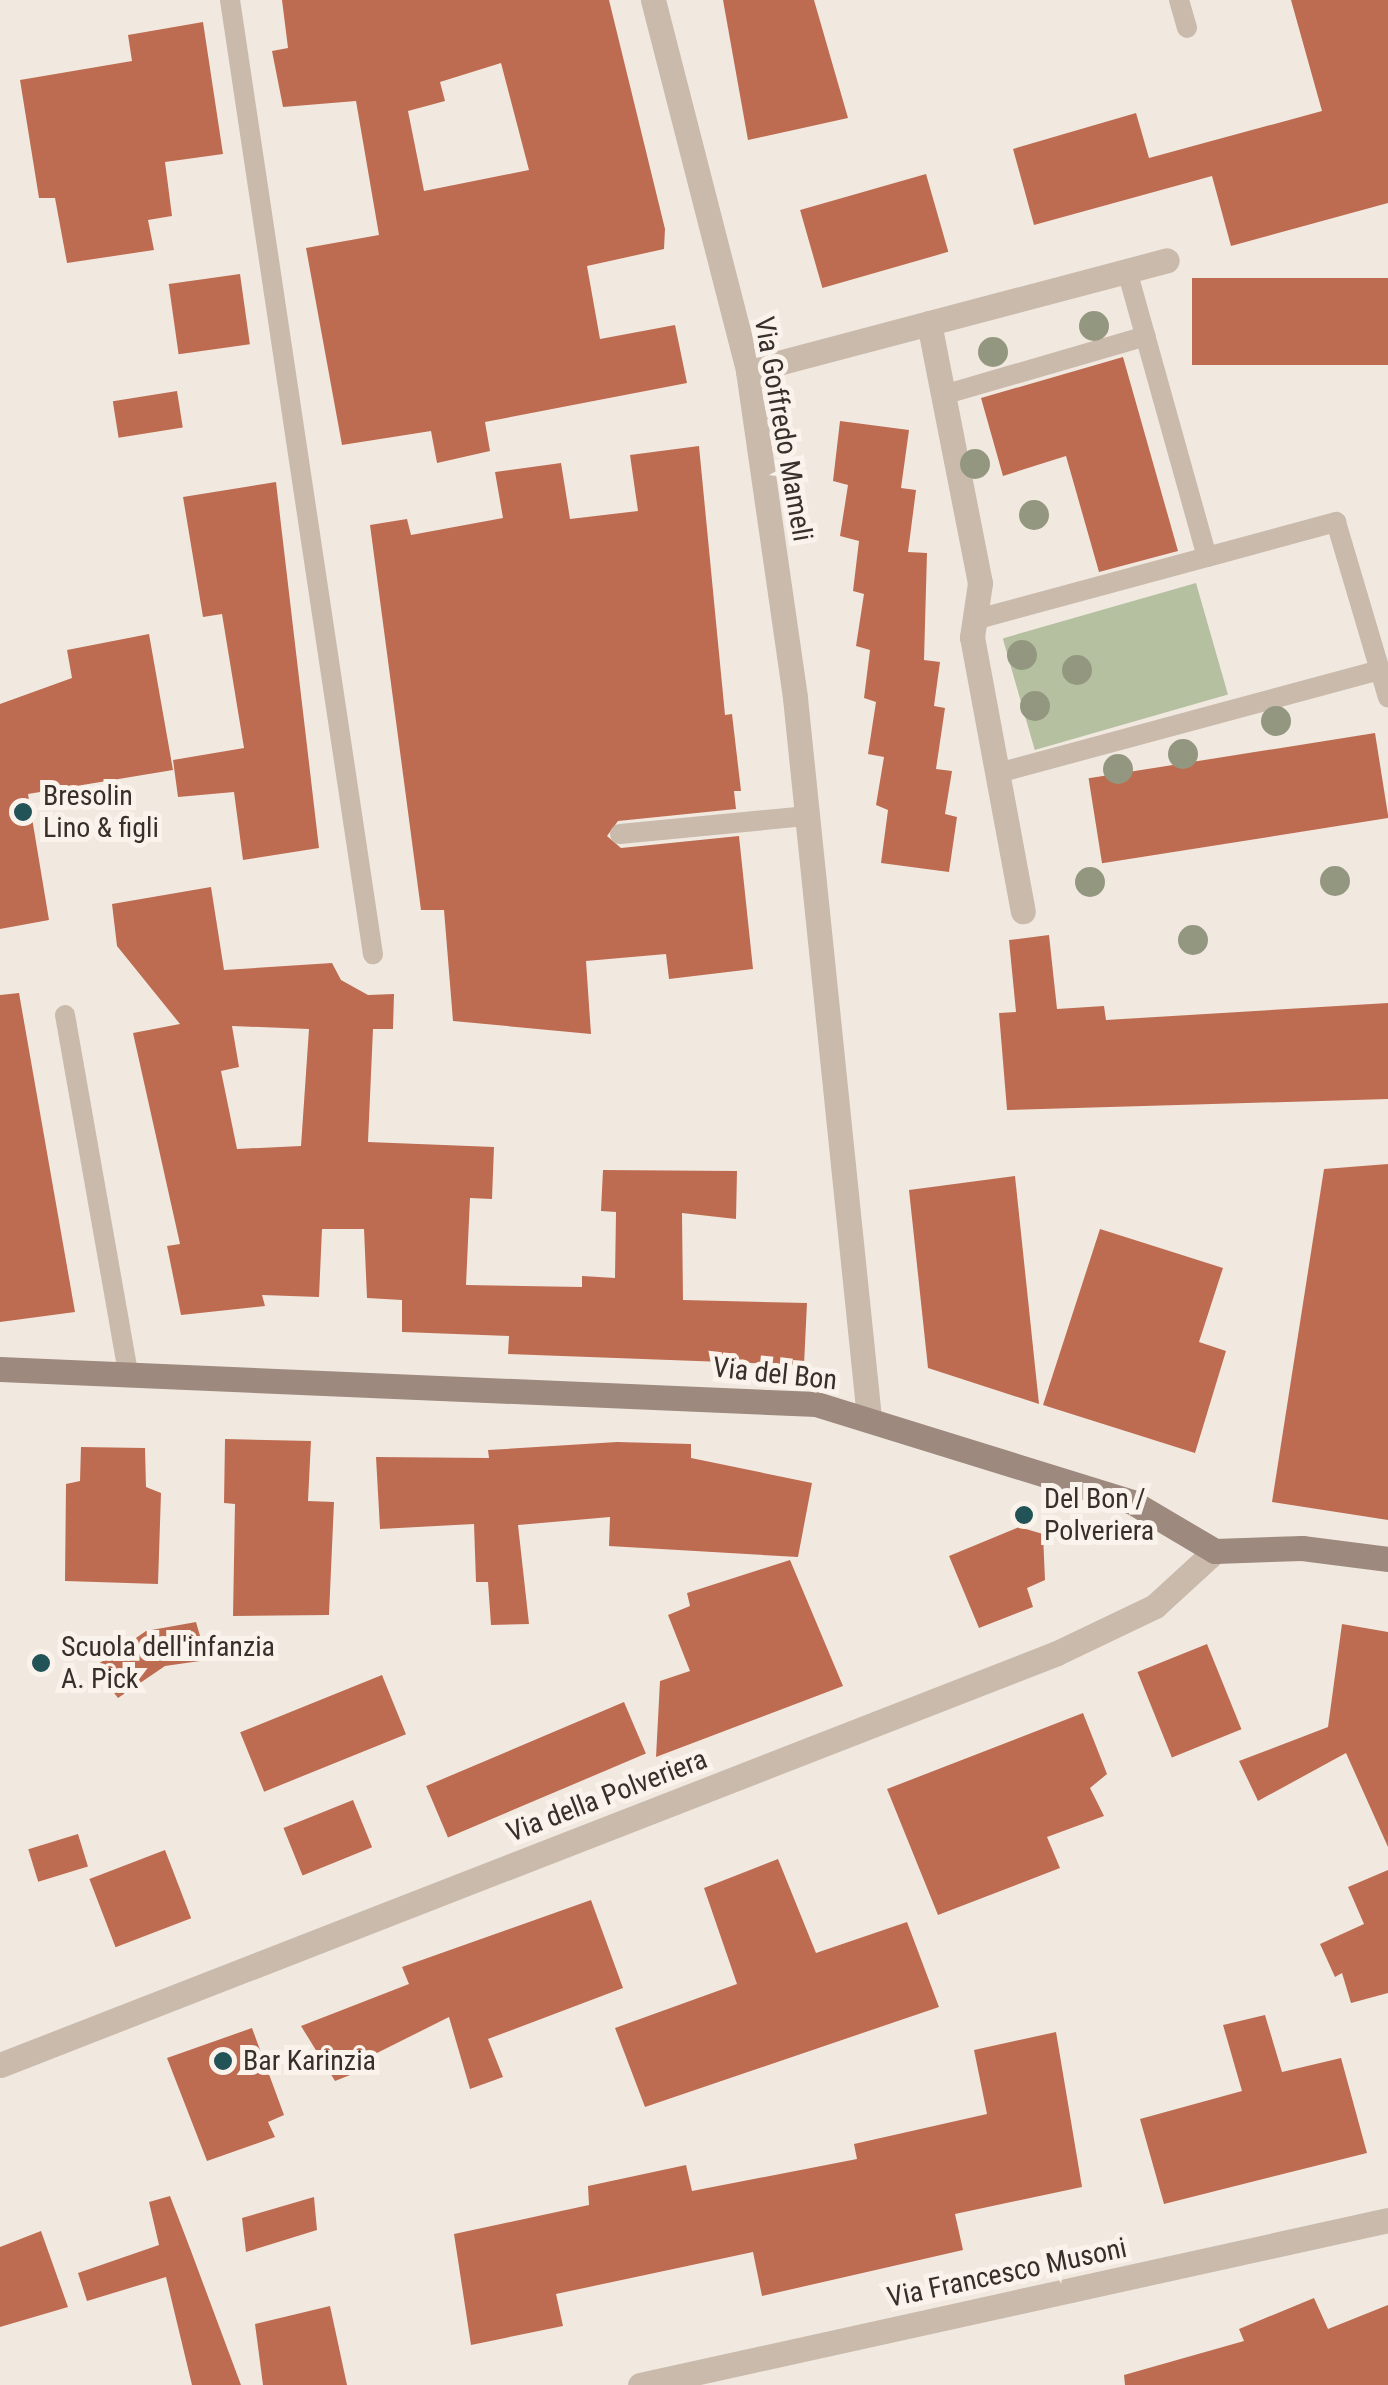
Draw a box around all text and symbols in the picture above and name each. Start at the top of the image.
street label: Via Goffredo Mameli [747,314,819,544]
place label: Bresolin Lino & figli [43,779,159,845]
marker: Bresolin Lino & figli [12,801,34,823]
street label: Via del Bon [711,1351,839,1397]
place label: Del Bon / Polveriera [1044,1482,1154,1548]
marker: Del Bon / Polveriera [1013,1504,1035,1526]
place label: Scuola dell'infanzia A. Pick [61,1630,275,1696]
marker: Scuola dell'infanzia A. Pick [30,1652,52,1674]
street label: Via della Polveriera [502,1742,712,1850]
place label: Bar Karinzia [243,2044,376,2078]
marker: Bar Karinzia [212,2050,234,2072]
street label: Via Francesco Musoni [884,2231,1130,2315]

